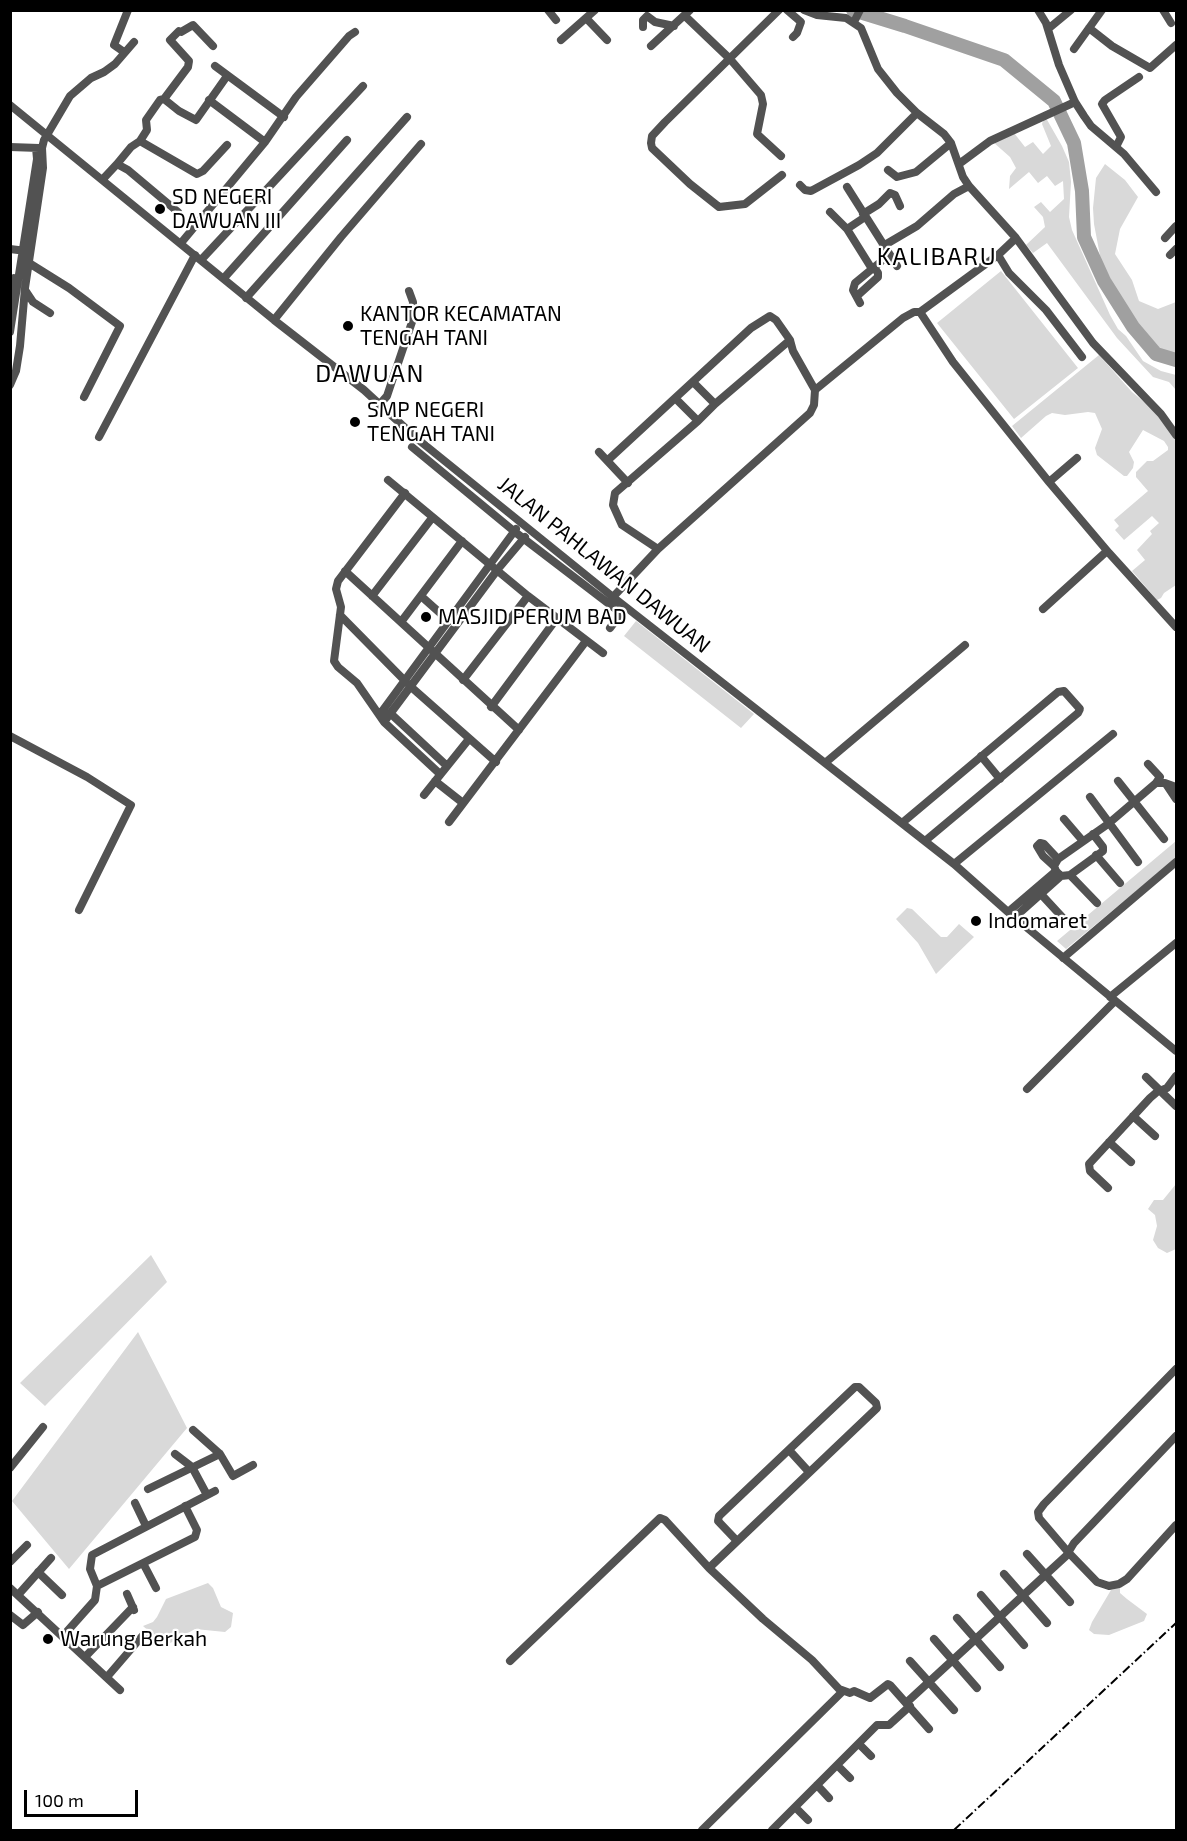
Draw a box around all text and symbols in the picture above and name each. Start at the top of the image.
place label: SD NEGERI DAWUAN III [172,184,281,234]
marker: SD NEGERI DAWUAN III [153,202,167,216]
district label: KALIBARU [877,243,997,271]
place label: KANTOR KECAMATAN TENGAH TANI [360,301,562,351]
marker: KANTOR KECAMATAN TENGAH TANI [341,319,355,333]
district label: DAWUAN [315,360,425,388]
place label: SMP NEGERI TENGAH TANI [367,397,495,447]
marker: SMP NEGERI TENGAH TANI [348,415,362,429]
street label: JALAN PAHLAWAN DAWUAN [493,472,715,658]
place label: MASJID PERUM BAD [438,604,627,630]
marker: MASJID PERUM BAD [419,610,433,624]
place label: Indomaret [988,908,1087,934]
marker: Indomaret [969,914,983,928]
place label: Warung Berkah [60,1626,207,1652]
marker: Warung Berkah [41,1632,55,1646]
scale bar [27,1778,141,1816]
text: 100 m [35,1789,84,1811]

